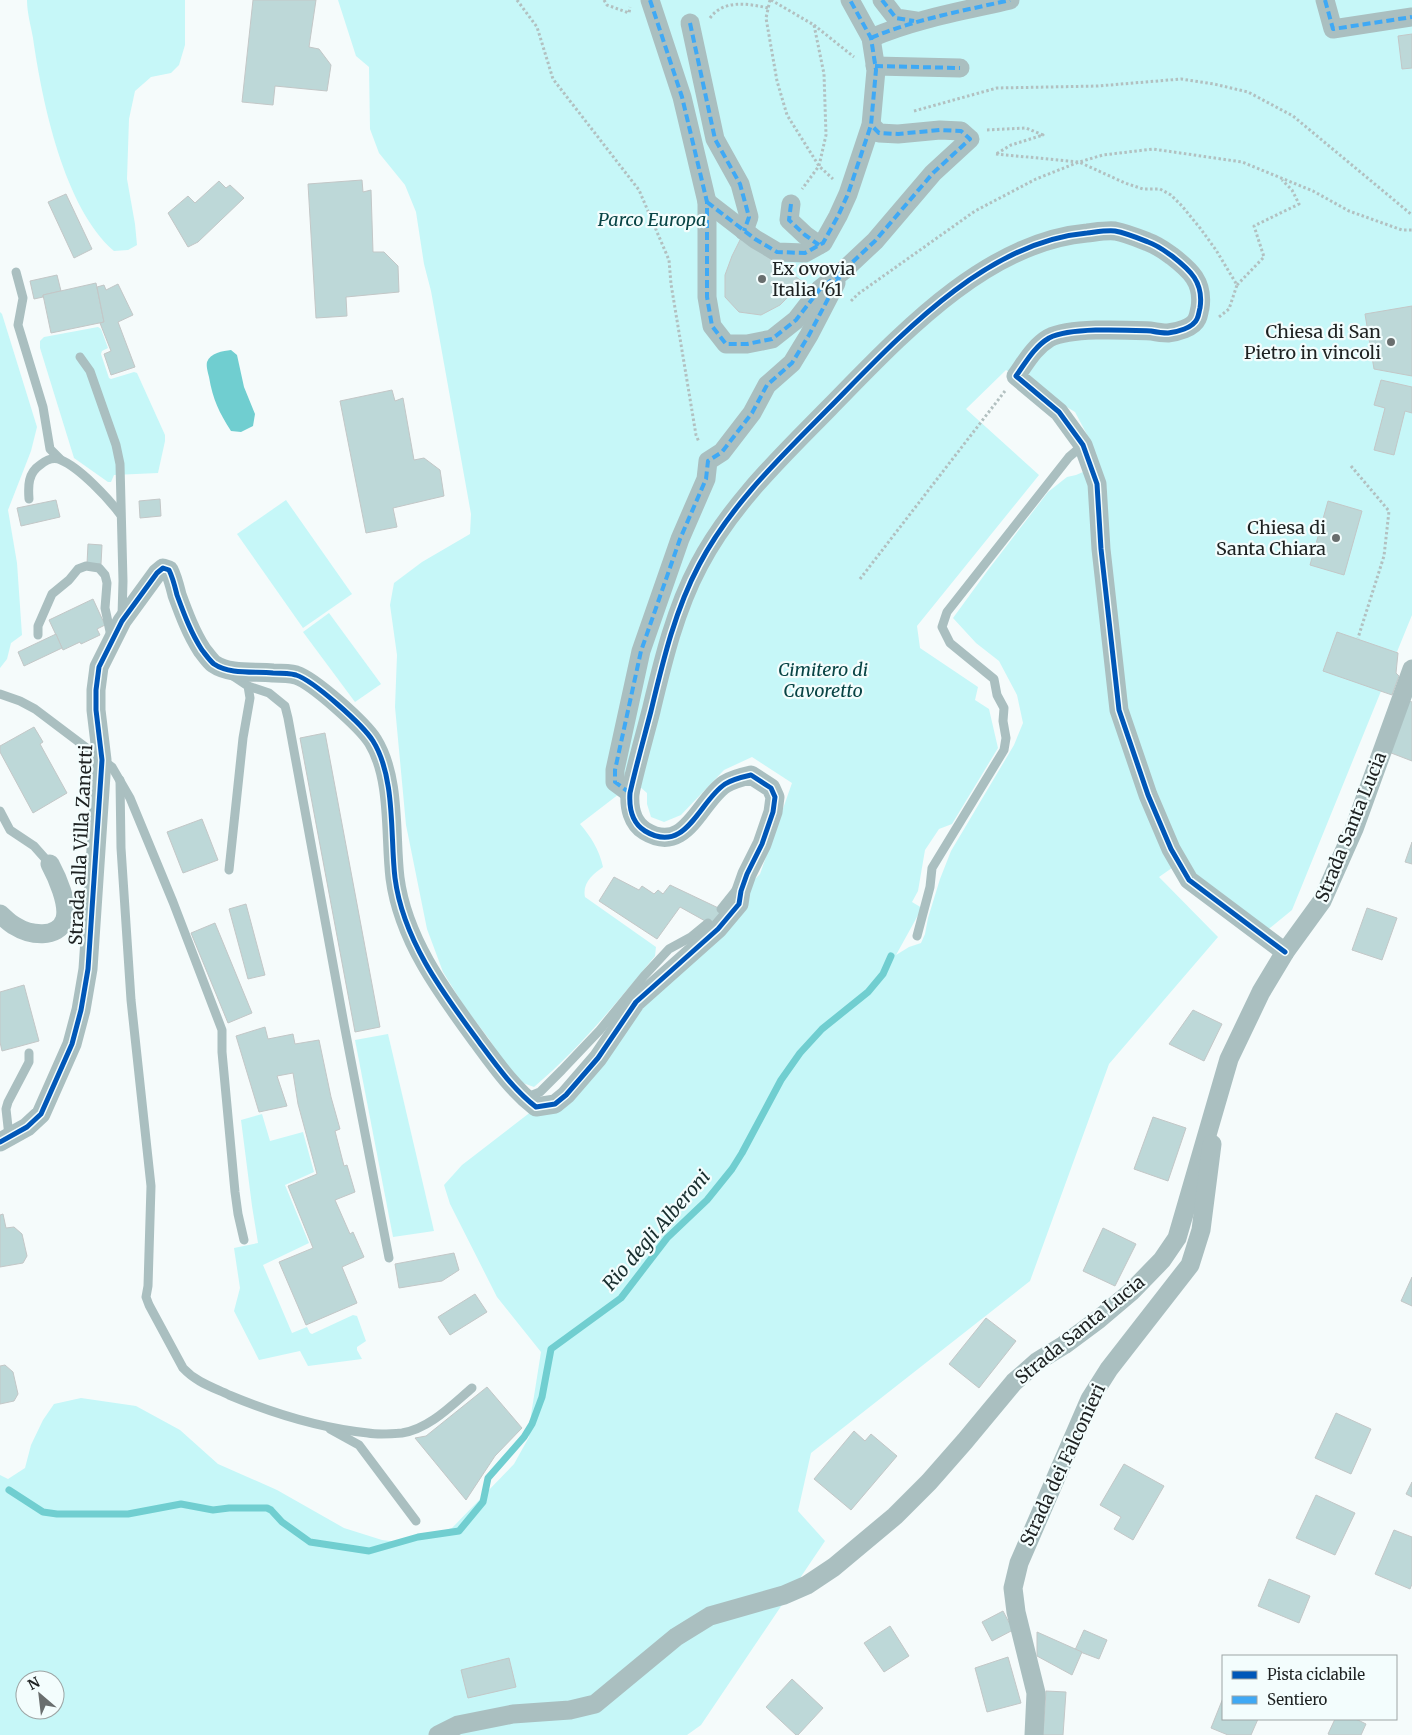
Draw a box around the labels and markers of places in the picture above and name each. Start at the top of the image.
place label: Ex ovovia Italia '61 [772,257,855,301]
marker: Ex ovovia Italia '61 [756,273,768,285]
place label: Chiesa di San Pietro in vincoli [1244,320,1381,364]
marker: Chiesa di San Pietro in vincoli [1385,336,1397,348]
place label: Chiesa di Santa Chiara [1216,516,1326,560]
marker: Chiesa di Santa Chiara [1330,532,1342,544]

